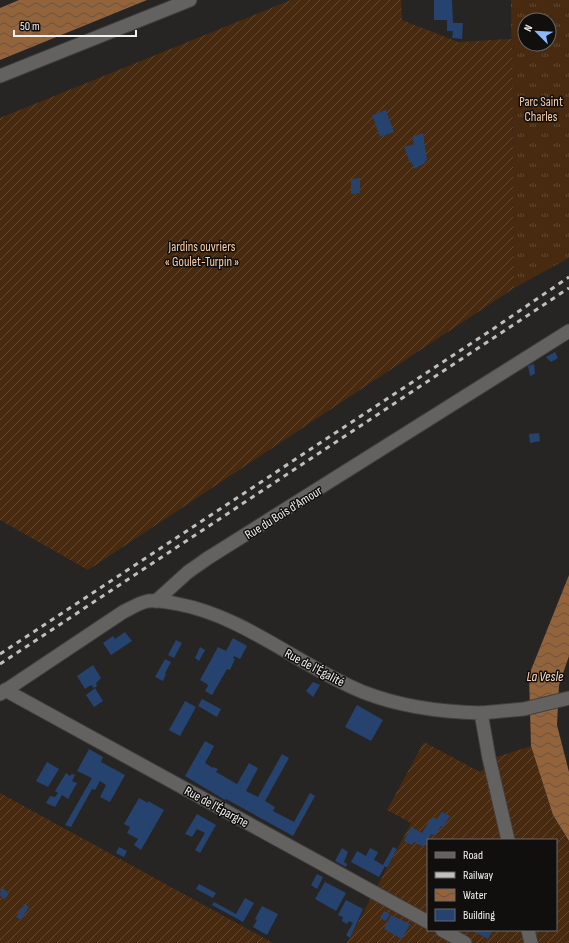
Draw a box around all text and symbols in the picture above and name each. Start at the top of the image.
scale bar [14,12,136,38]
north arrow [517,12,557,52]
text: 50 m [20,19,40,34]
text: N [521,23,536,33]
park label: Parc Saint Charles [519,94,563,125]
park label: Jardins ouvriers « Goulet-Turpin » [165,239,239,270]
street label: Rue du Bois d'Amour [242,483,325,543]
street label: Rue de l'Égalité [282,645,347,690]
water label: La Vesle [527,668,564,685]
street label: Rue de l'Épargne [182,783,251,831]
legend [427,839,557,931]
text: Road [463,848,483,863]
text: Railway [463,868,494,883]
text: Water [463,888,487,903]
text: Building [463,908,495,923]

